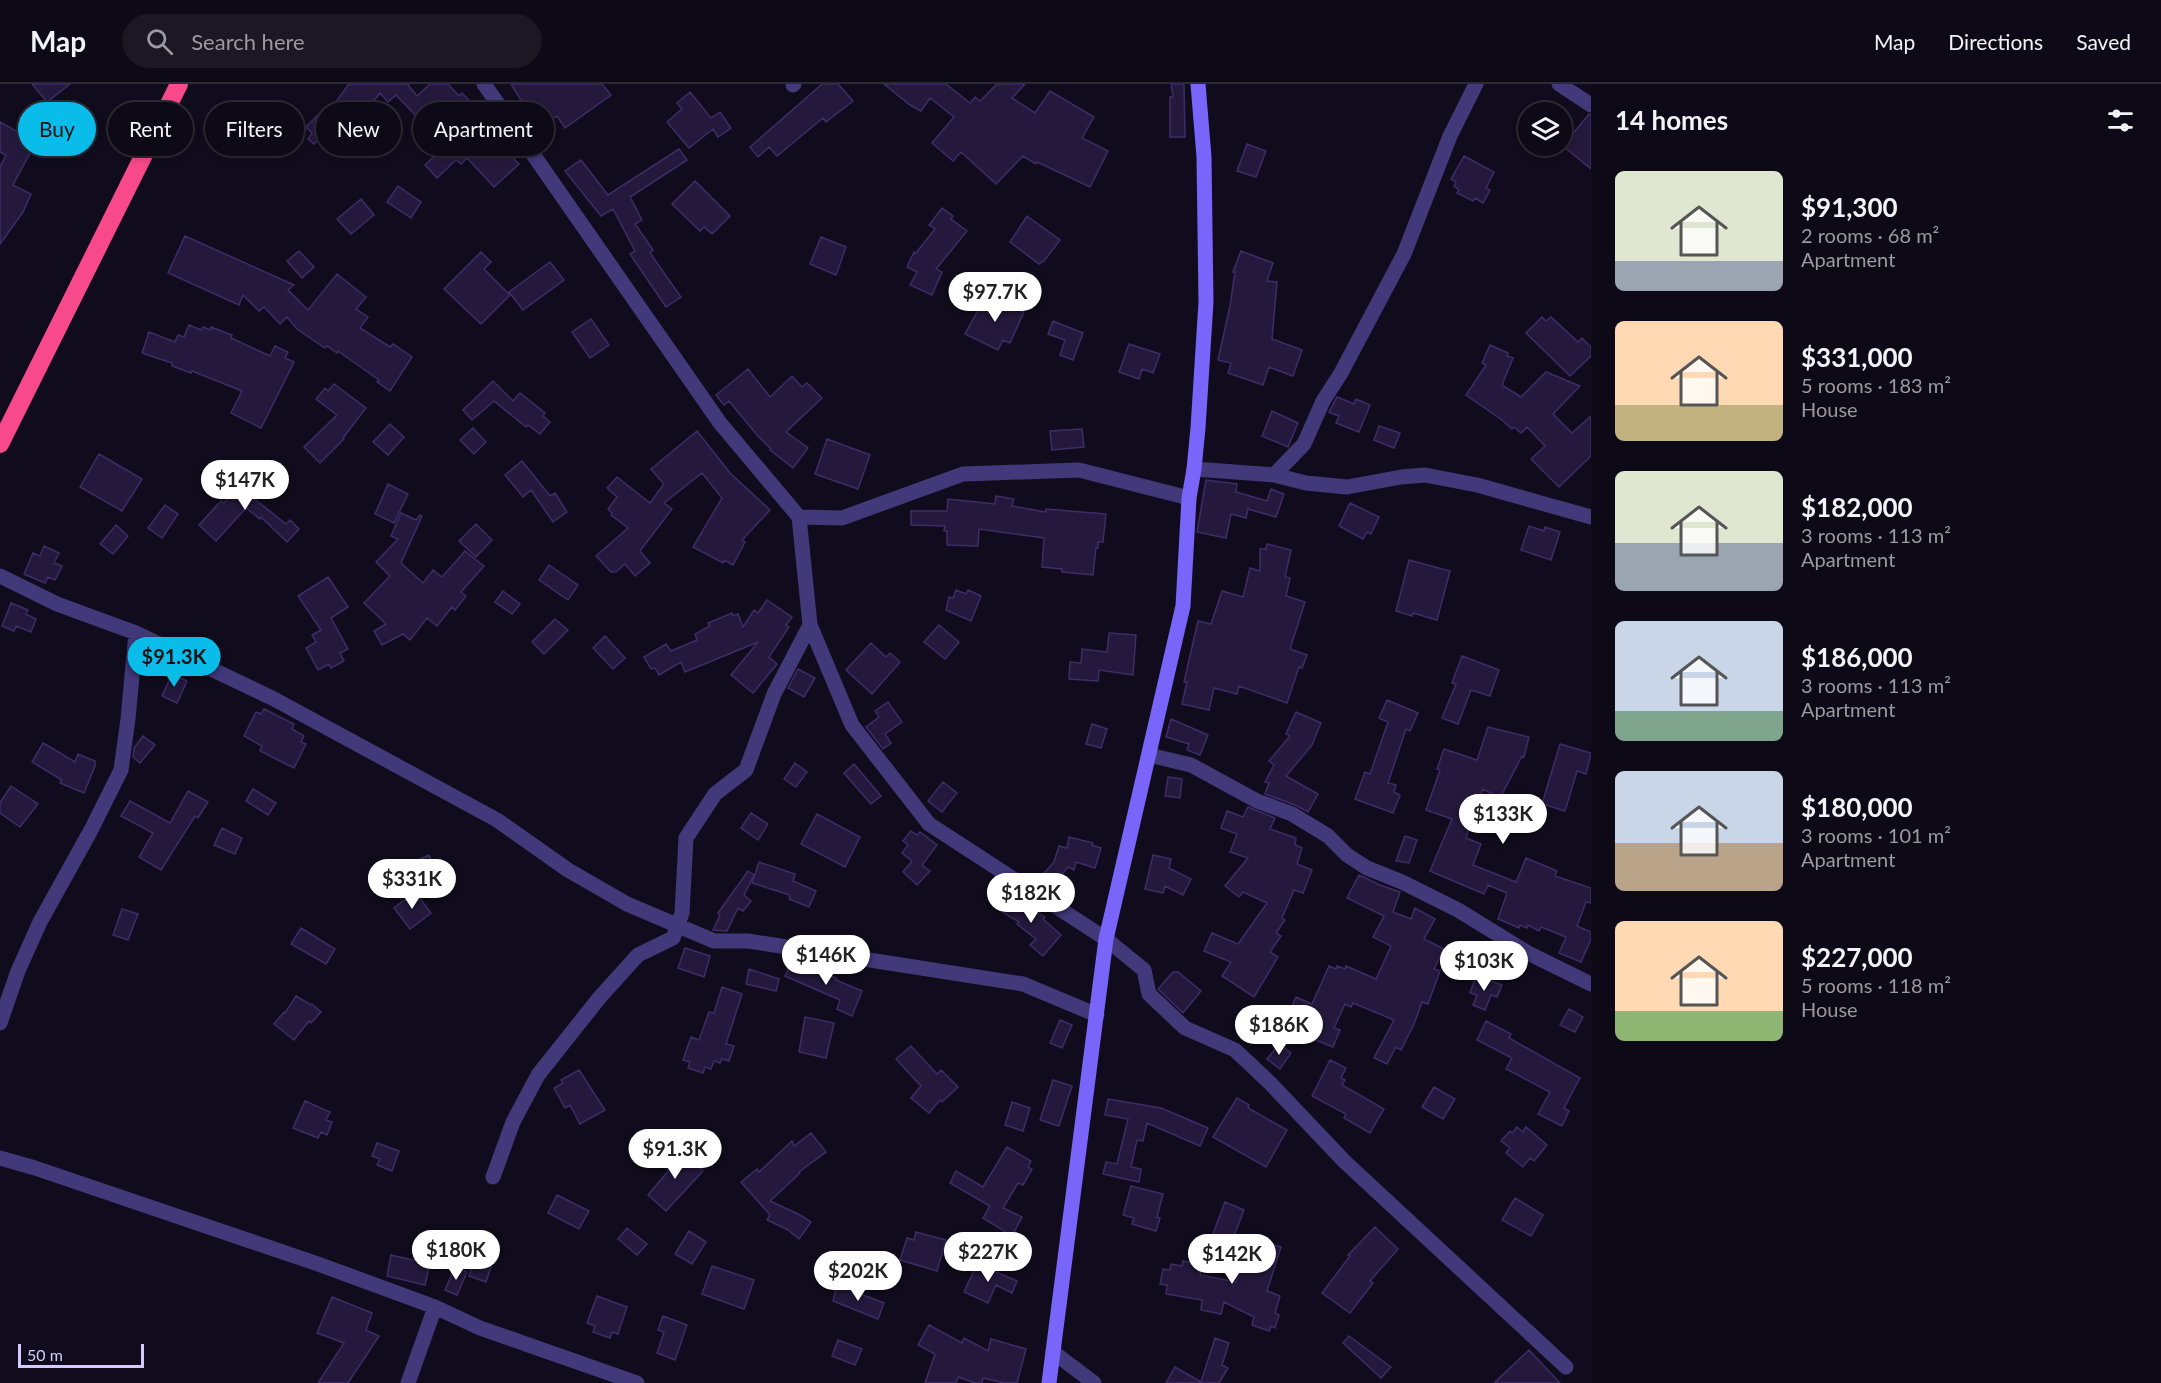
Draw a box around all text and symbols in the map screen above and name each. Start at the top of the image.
search box [122,14,542,68]
text: Map [30,24,86,58]
icon: search [143,25,176,58]
text: Search here [191,28,305,55]
text: Map [1874,29,1915,54]
text: Directions [1948,29,2043,54]
text: Saved [2076,29,2131,54]
chip: Buy [18,102,96,156]
chip: Rent [108,102,193,156]
chip: Filters [205,102,304,156]
chip: New [316,102,401,156]
chip: Apartment [413,102,554,156]
map controls [1518,102,1572,156]
button: layers [1518,102,1572,156]
text: 14 homes [1615,104,1728,136]
icon: filters [2104,104,2137,137]
text: $91,300 [1801,191,1898,223]
icon: home [1663,195,1735,267]
text: 2 rooms · 68 m² [1801,223,1939,247]
text: Apartment [1801,247,1895,271]
pin: $97.7K [946,272,1044,323]
text: $97.7K [963,279,1027,303]
text: $331,000 [1801,341,1913,373]
icon: home [1663,345,1735,417]
text: 5 rooms · 183 m² [1801,373,1951,397]
text: House [1801,397,1858,421]
pin: $147K [203,460,287,511]
text: $147K [215,467,275,491]
text: $182,000 [1801,491,1913,523]
icon: home [1663,495,1735,567]
text: 3 rooms · 113 m² [1801,523,1951,547]
text: Apartment [1801,547,1895,571]
pin: $91.3K [125,637,223,688]
text: $186,000 [1801,641,1913,673]
text: $91.3K [142,644,206,668]
icon: home [1663,645,1735,717]
text: 3 rooms · 113 m² [1801,673,1951,697]
text: Apartment [1801,697,1895,721]
text: $180,000 [1801,791,1913,823]
pin: $133K [1461,794,1545,845]
icon: home [1663,795,1735,867]
text: $133K [1473,801,1533,825]
text: 3 rooms · 101 m² [1801,823,1951,847]
text: Apartment [1801,847,1895,871]
pin: $331K [370,859,454,910]
text: $331K [382,866,442,890]
pin: $182K [989,873,1073,924]
text: $182K [1001,880,1061,904]
pin: $146K [784,935,868,986]
pin: $103K [1442,941,1526,992]
text: $227,000 [1801,941,1913,973]
text: $146K [796,942,856,966]
icon: home [1663,945,1735,1017]
text: $103K [1454,948,1514,972]
text: 5 rooms · 118 m² [1801,973,1951,997]
text: House [1801,997,1858,1021]
pin: $186K [1237,1005,1321,1056]
text: $186K [1249,1012,1309,1036]
pin: $91.3K [626,1129,724,1180]
text: $91.3K [643,1136,707,1160]
pin: $180K [414,1230,498,1281]
pin: $227K [946,1232,1030,1283]
pin: $142K [1190,1234,1274,1285]
text: $180K [426,1237,486,1261]
text: $227K [958,1239,1018,1263]
text: $142K [1202,1241,1262,1265]
pin: $202K [816,1251,900,1302]
text: $202K [828,1258,888,1282]
scale bar [18,1341,144,1368]
text: 50 m [27,1345,63,1364]

